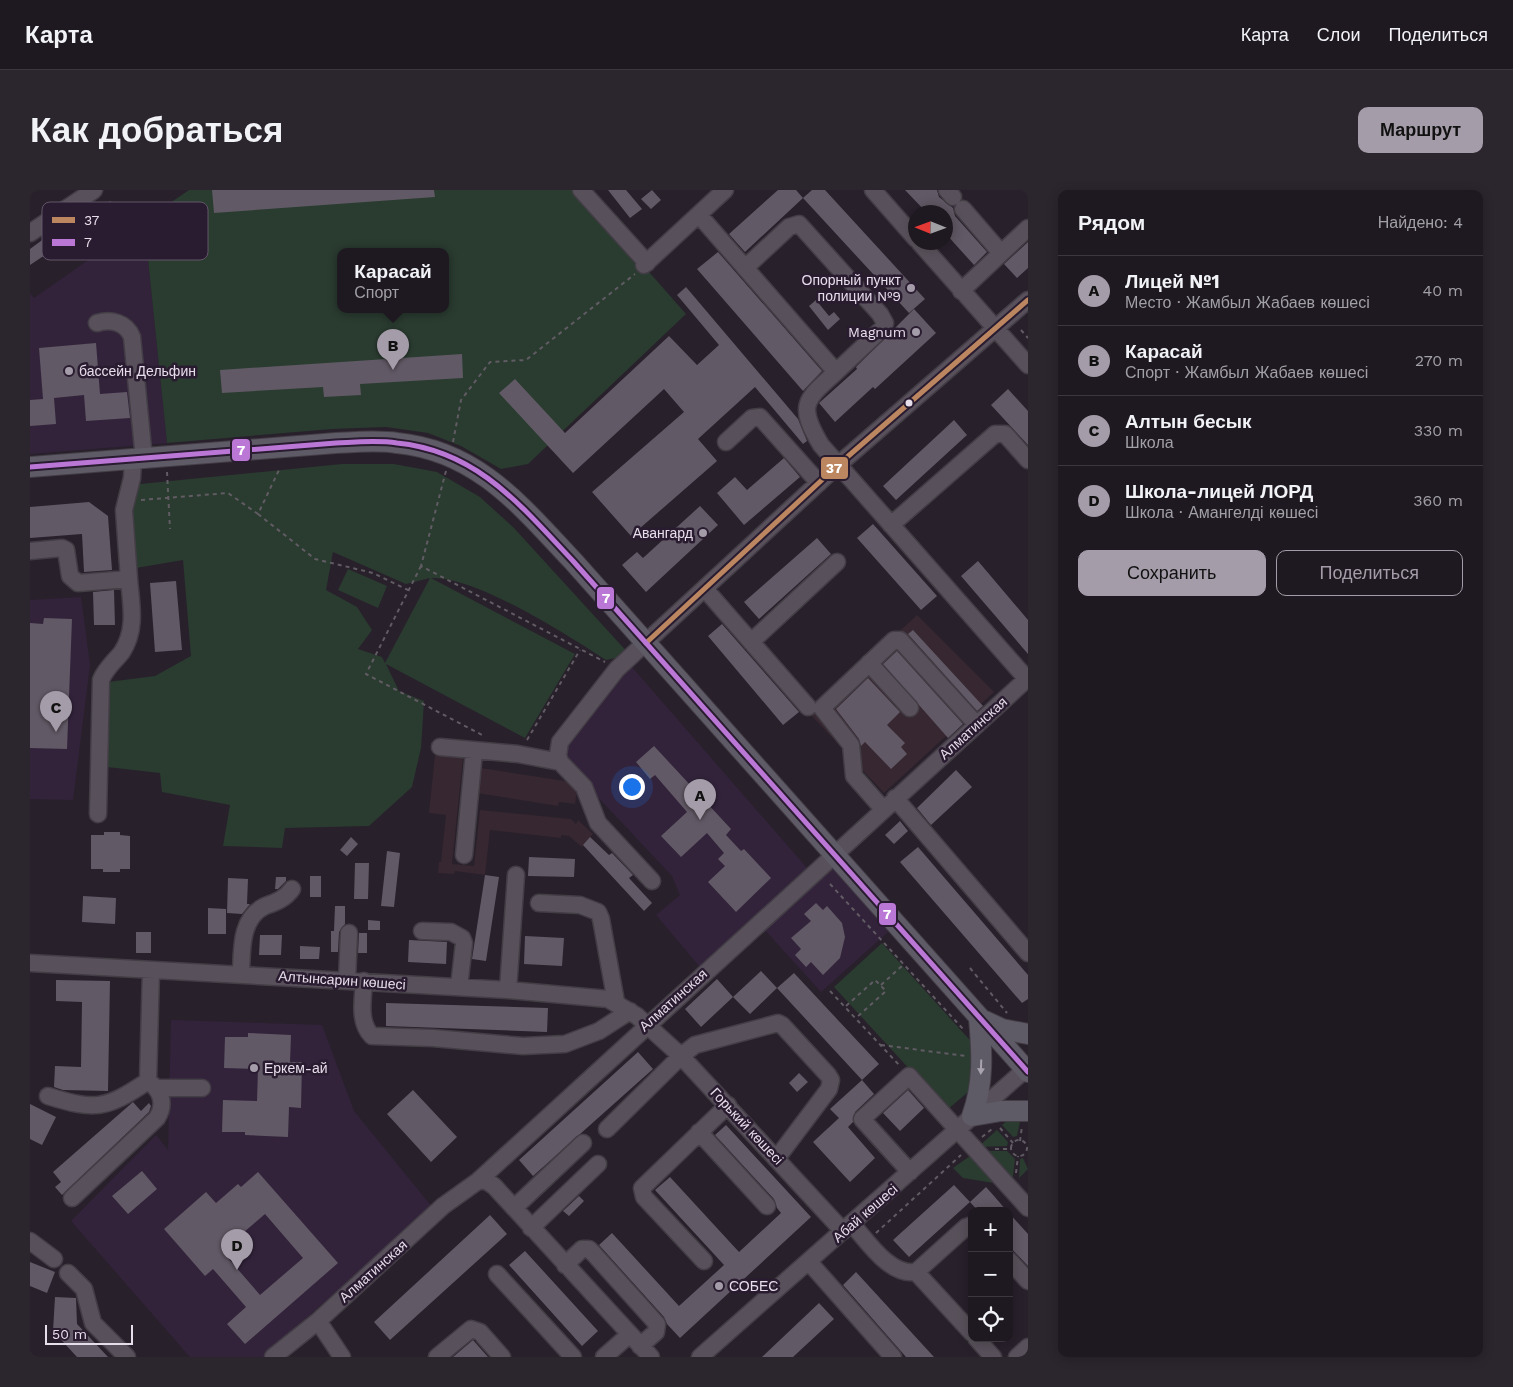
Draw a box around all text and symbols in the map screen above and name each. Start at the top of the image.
text: Карта [25,21,93,49]
text: Карта [1241,24,1289,45]
text: Слои [1317,24,1361,45]
text: Поделиться [1389,24,1488,45]
button: Маршрут [1358,107,1483,153]
text: Как добраться [30,109,283,151]
legend [42,202,208,260]
north arrow [908,205,953,250]
text: Рядом [1078,210,1145,235]
text: 37 [84,212,100,228]
text: Найдено: 4 [1378,213,1463,232]
text: 7 [84,234,92,250]
popup [337,248,449,313]
text: Карасай [354,260,432,283]
text: Лицей №1 [1125,270,1220,293]
place label: Опорный пункт полиции №9 [802,272,902,304]
text: A [1089,281,1099,300]
text: 40 m [1423,281,1463,300]
marker: Опорный пункт полиции №9 [905,282,917,294]
text: Спорт [354,283,399,302]
text: Место · Жамбыл Жабаев көшесі [1125,293,1370,312]
place label: Magnum [848,324,906,340]
marker: Magnum [910,326,922,338]
pin: B [377,329,409,370]
text: Карасай [1125,340,1203,363]
text: B [1089,351,1099,370]
text: 270 m [1415,351,1463,370]
place label: бассейн Дельфин [79,363,196,379]
text: Спорт · Жамбыл Жабаев көшесі [1125,363,1368,382]
marker: бассейн Дельфин [63,365,75,377]
unlabelled marker [904,398,914,408]
text: Алтын бесык [1125,410,1252,433]
text: C [1089,421,1099,440]
text: 330 m [1414,421,1463,440]
text: Школа [1125,433,1174,452]
line badge: 7 [231,438,251,462]
text: 7 [237,442,246,458]
line badge: 37 [820,456,849,480]
text: 37 [826,460,843,476]
text: Школа-лицей ЛОРД [1125,480,1313,503]
text: D [1088,491,1100,510]
text: 360 m [1413,491,1463,510]
text: Школа · Амангелді көшесі [1125,503,1318,522]
place label: Авангард [633,525,693,541]
marker: Авангард [697,527,709,539]
button: Сохранить [1078,550,1266,596]
button: Поделиться [1276,550,1463,596]
line badge: 7 [596,586,615,610]
text: 7 [602,590,611,606]
pin: C [40,691,72,732]
street label: Алматинская [936,693,1010,763]
your location [619,774,645,800]
pin: A [684,779,716,820]
line badge: 7 [878,902,897,926]
text: 7 [883,906,892,922]
street label: Алматинская [636,965,710,1035]
street label: Алтынсарин көшесі [278,968,406,992]
one-way arrow [977,1059,985,1075]
place label: Еркем-ай [264,1060,328,1076]
marker: Еркем-ай [248,1062,260,1074]
street label: Горький көшесі [707,1084,787,1168]
street label: Абай көшесі [829,1181,901,1245]
map controls [968,1207,1013,1342]
button: + [968,1207,1013,1252]
pin: D [221,1229,253,1270]
street label: Алматинская [336,1236,410,1306]
button: − [968,1252,1013,1297]
place label: СОБЕС [729,1278,778,1294]
marker: СОБЕС [713,1280,725,1292]
button: locate [968,1297,1013,1342]
scale bar [45,1322,132,1345]
text: 50 m [52,1326,87,1342]

